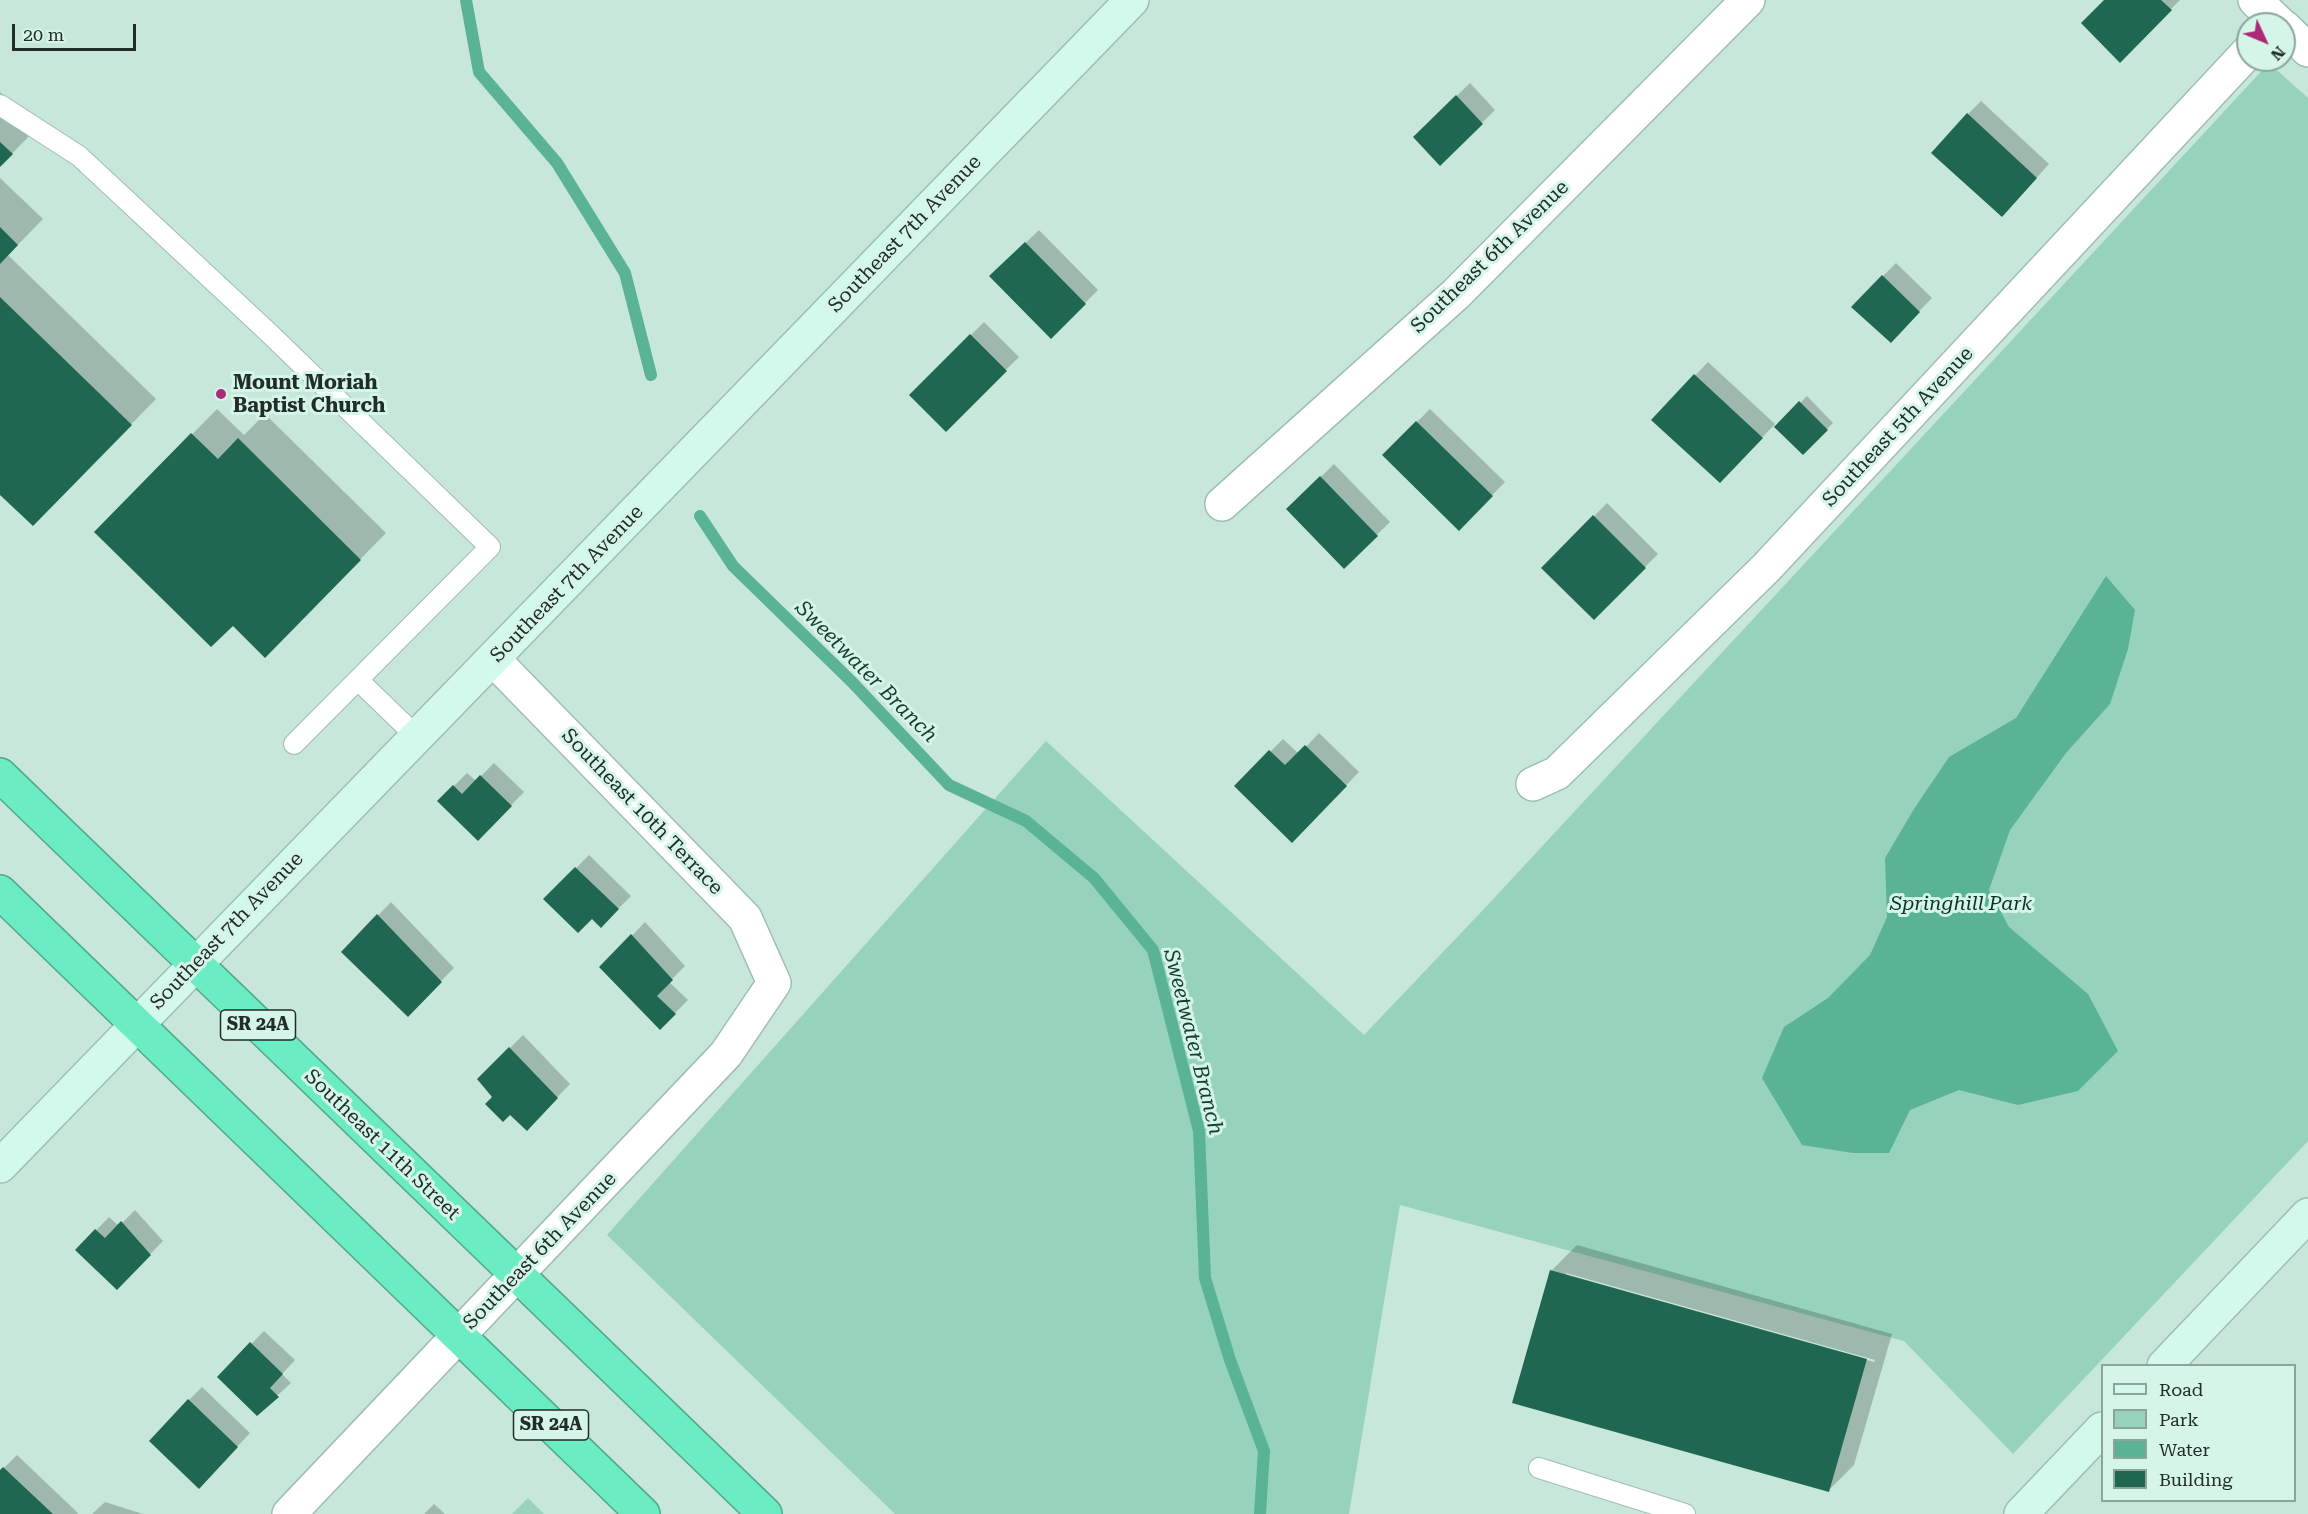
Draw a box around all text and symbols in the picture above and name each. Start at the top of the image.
scale bar [15,12,140,50]
north arrow [2236,12,2296,72]
text: 20 m [23,24,64,45]
text: N [2267,42,2289,64]
street label: Southeast 7th Avenue [823,150,987,318]
street label: Southeast 6th Avenue [1406,175,1574,339]
street label: Southeast 5th Avenue [1818,342,1978,512]
place label: Mount Moriah Baptist Church [233,371,385,418]
marker: Mount Moriah Baptist Church [214,387,228,401]
street label: Southeast 7th Avenue [485,500,649,668]
water label: Sweetwater Branch [790,596,942,748]
street label: Southeast 10th Terrace [556,724,728,900]
street label: Southeast 7th Avenue [145,847,309,1015]
park label: Springhill Park [1890,892,2032,916]
water label: Sweetwater Branch [1158,947,1228,1137]
road number: SR 24A [220,1010,296,1040]
street label: Southeast 11th Street [299,1065,465,1225]
street label: Southeast 6th Avenue [458,1167,622,1335]
legend [2101,1364,2296,1502]
text: Road [2159,1379,2203,1400]
text: Park [2159,1409,2199,1430]
road number: SR 24A [514,1410,588,1440]
text: Water [2159,1439,2210,1460]
text: Building [2159,1469,2233,1490]

